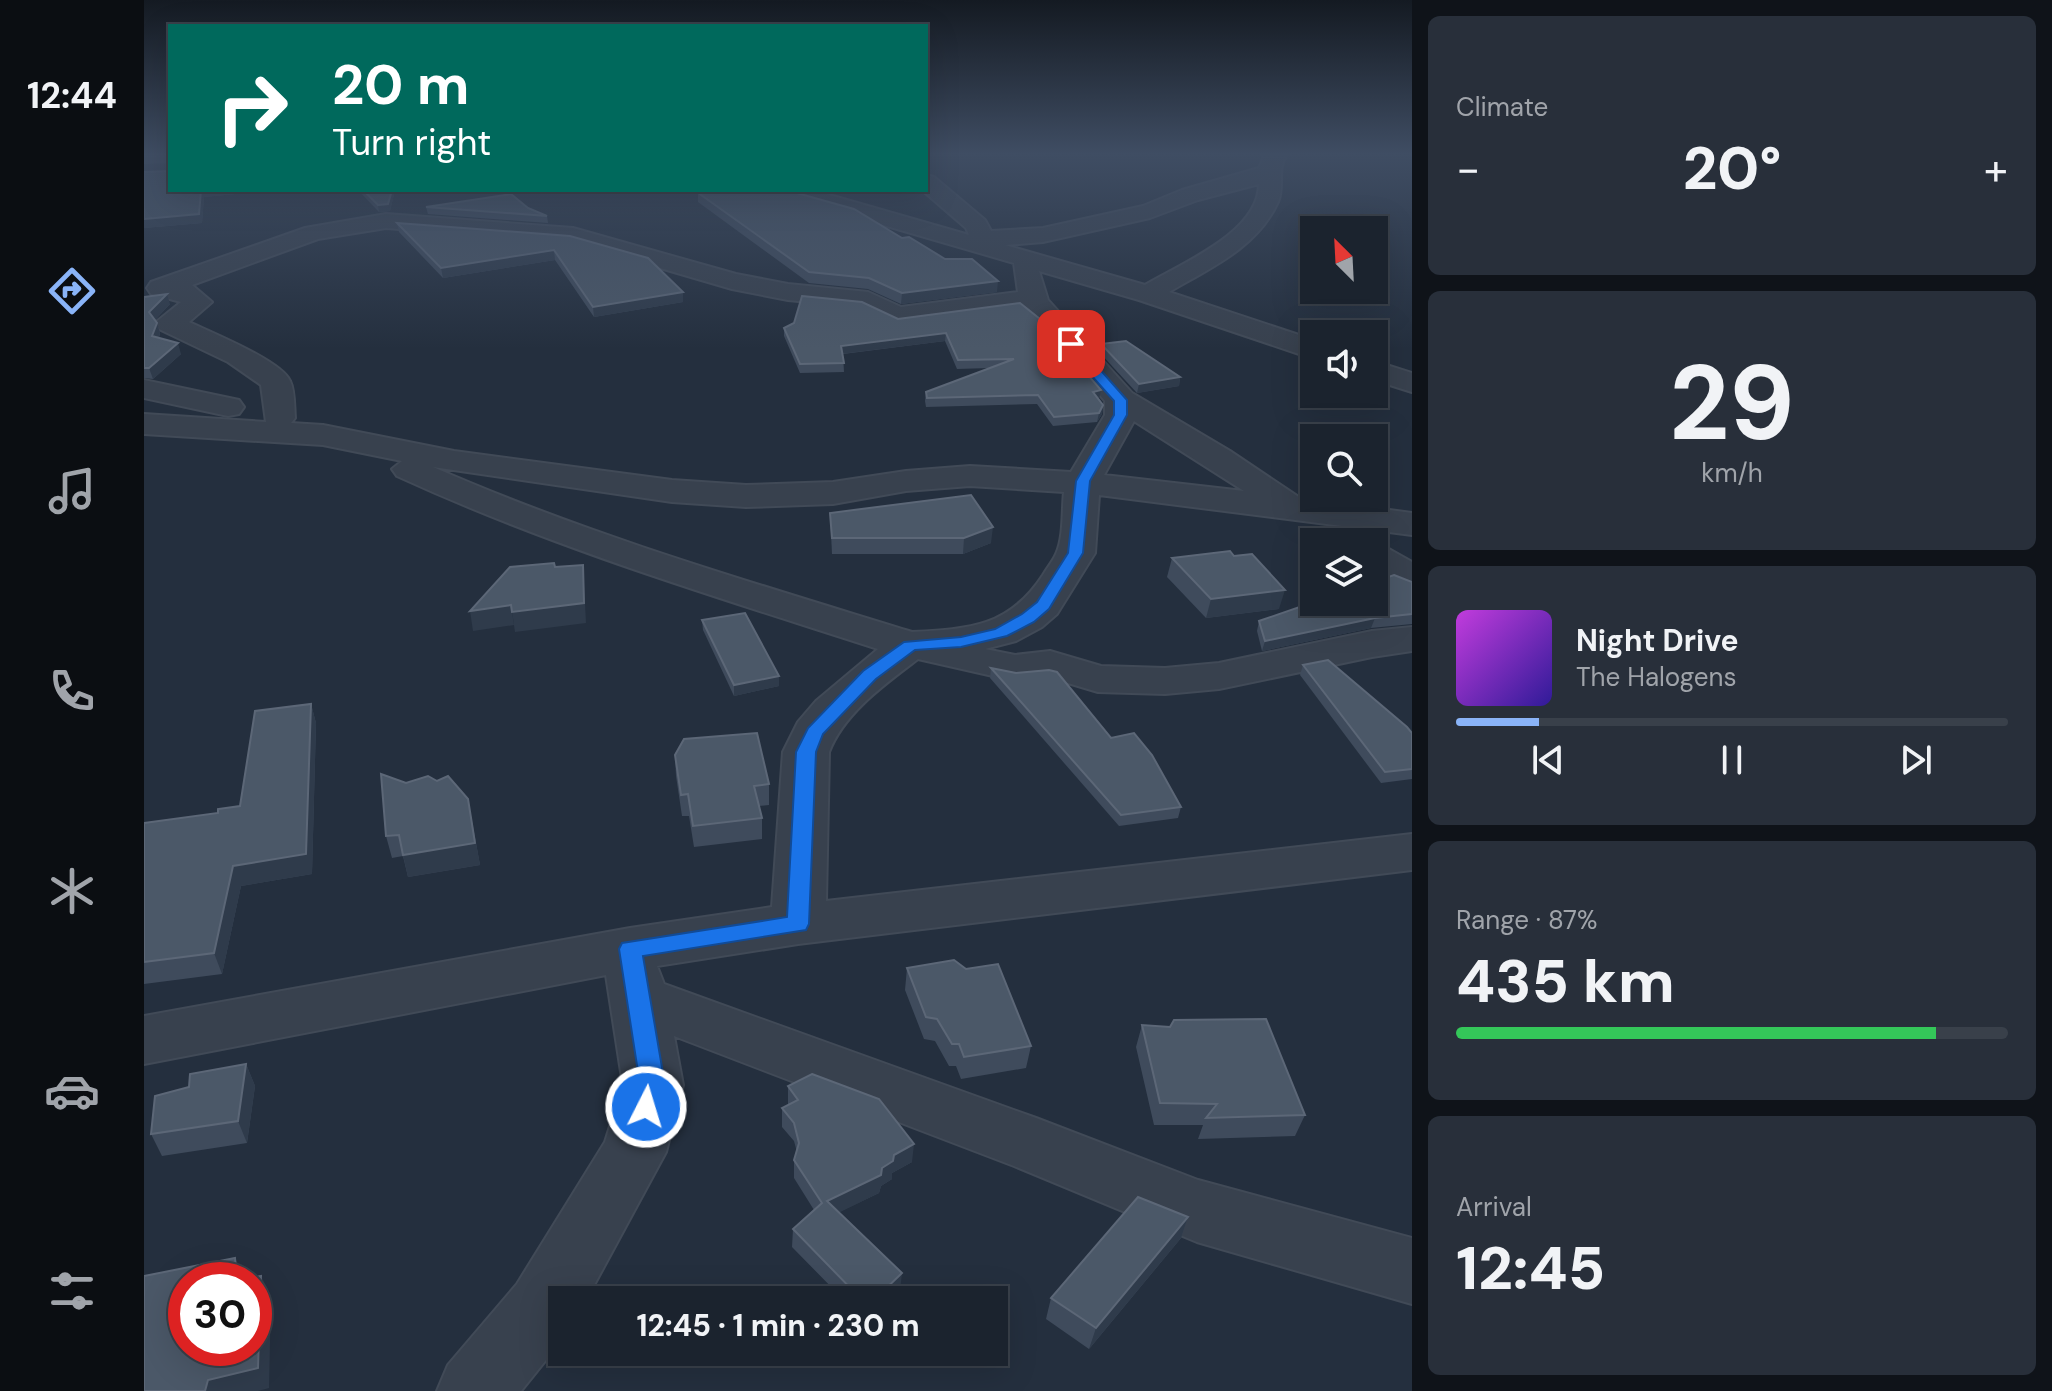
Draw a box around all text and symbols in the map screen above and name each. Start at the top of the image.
text: 20 m [332,48,469,121]
icon: right [200,56,304,160]
text: 12:44 [27,72,117,119]
text: Climate [1456,90,1548,124]
text: Turn right [332,119,491,166]
text: 20° [1683,129,1781,208]
text: − [1456,140,1480,198]
text: + [1984,140,2008,198]
north arrow [1300,216,1388,304]
map controls [1300,216,1388,616]
icon: directions [44,263,100,319]
pin [1037,310,1105,378]
button: sound [1300,320,1388,408]
icon: arrive [1049,322,1093,366]
text: 29 [1669,336,1795,471]
button: search [1300,424,1388,512]
text: km/h [1701,456,1763,490]
icon: music [44,463,100,519]
button: layers [1300,528,1388,616]
text: Night Drive [1576,621,1739,660]
text: The Halogens [1576,660,1736,694]
icon: phone [44,663,100,719]
icon: previous [1526,738,1570,782]
icon: pause [1710,738,1754,782]
icon: next [1894,738,1938,782]
icon: climate [44,863,100,919]
text: Range · 87% [1456,903,1597,937]
text: 435 km [1456,942,1675,1021]
icon: car [44,1063,100,1119]
position arrow [604,1065,688,1149]
text: Arrival [1456,1190,1532,1224]
text: 12:45 [1456,1229,1605,1308]
speed limit sign: 30 [168,1262,272,1366]
icon: filters [44,1263,100,1319]
text: 12:45 · 1 min · 230 m [636,1306,920,1345]

